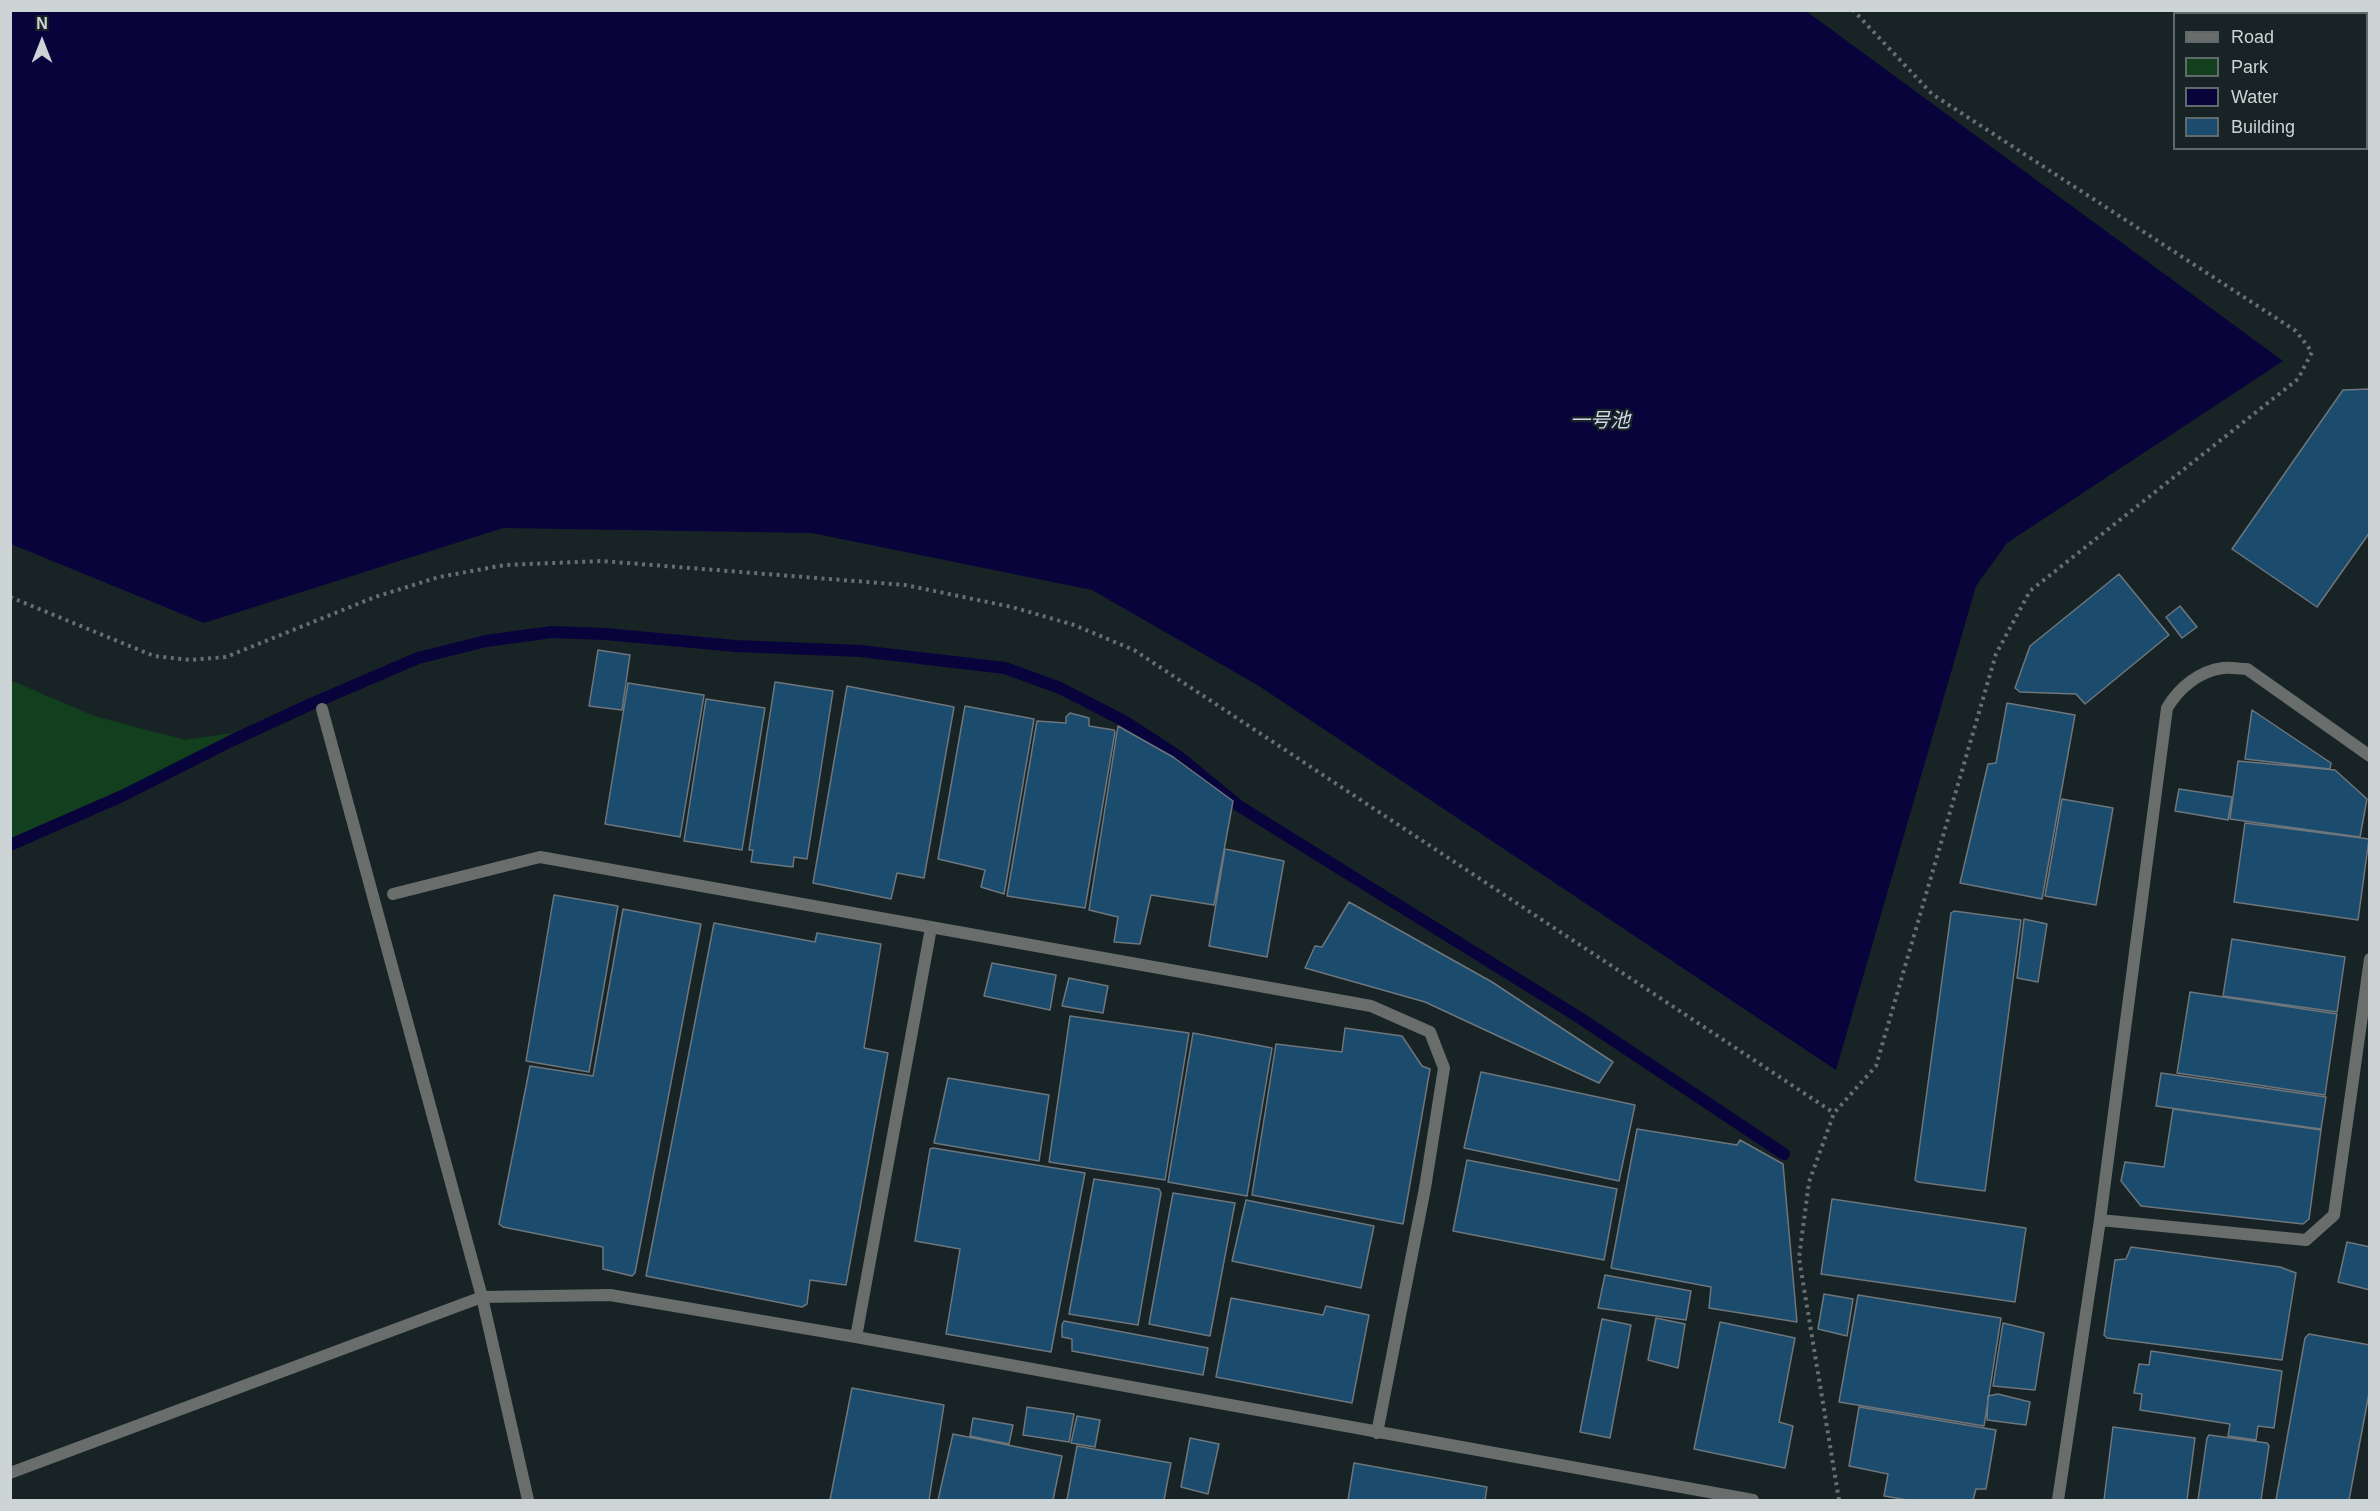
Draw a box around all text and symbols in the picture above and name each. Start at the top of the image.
north arrow [12,12,72,72]
legend [2173,12,2368,150]
text: N [36,15,48,32]
text: Road [2231,27,2274,47]
text: Park [2231,57,2268,77]
text: Water [2231,87,2278,107]
text: Building [2231,117,2295,137]
water label: 一号池 [1570,409,1630,433]

